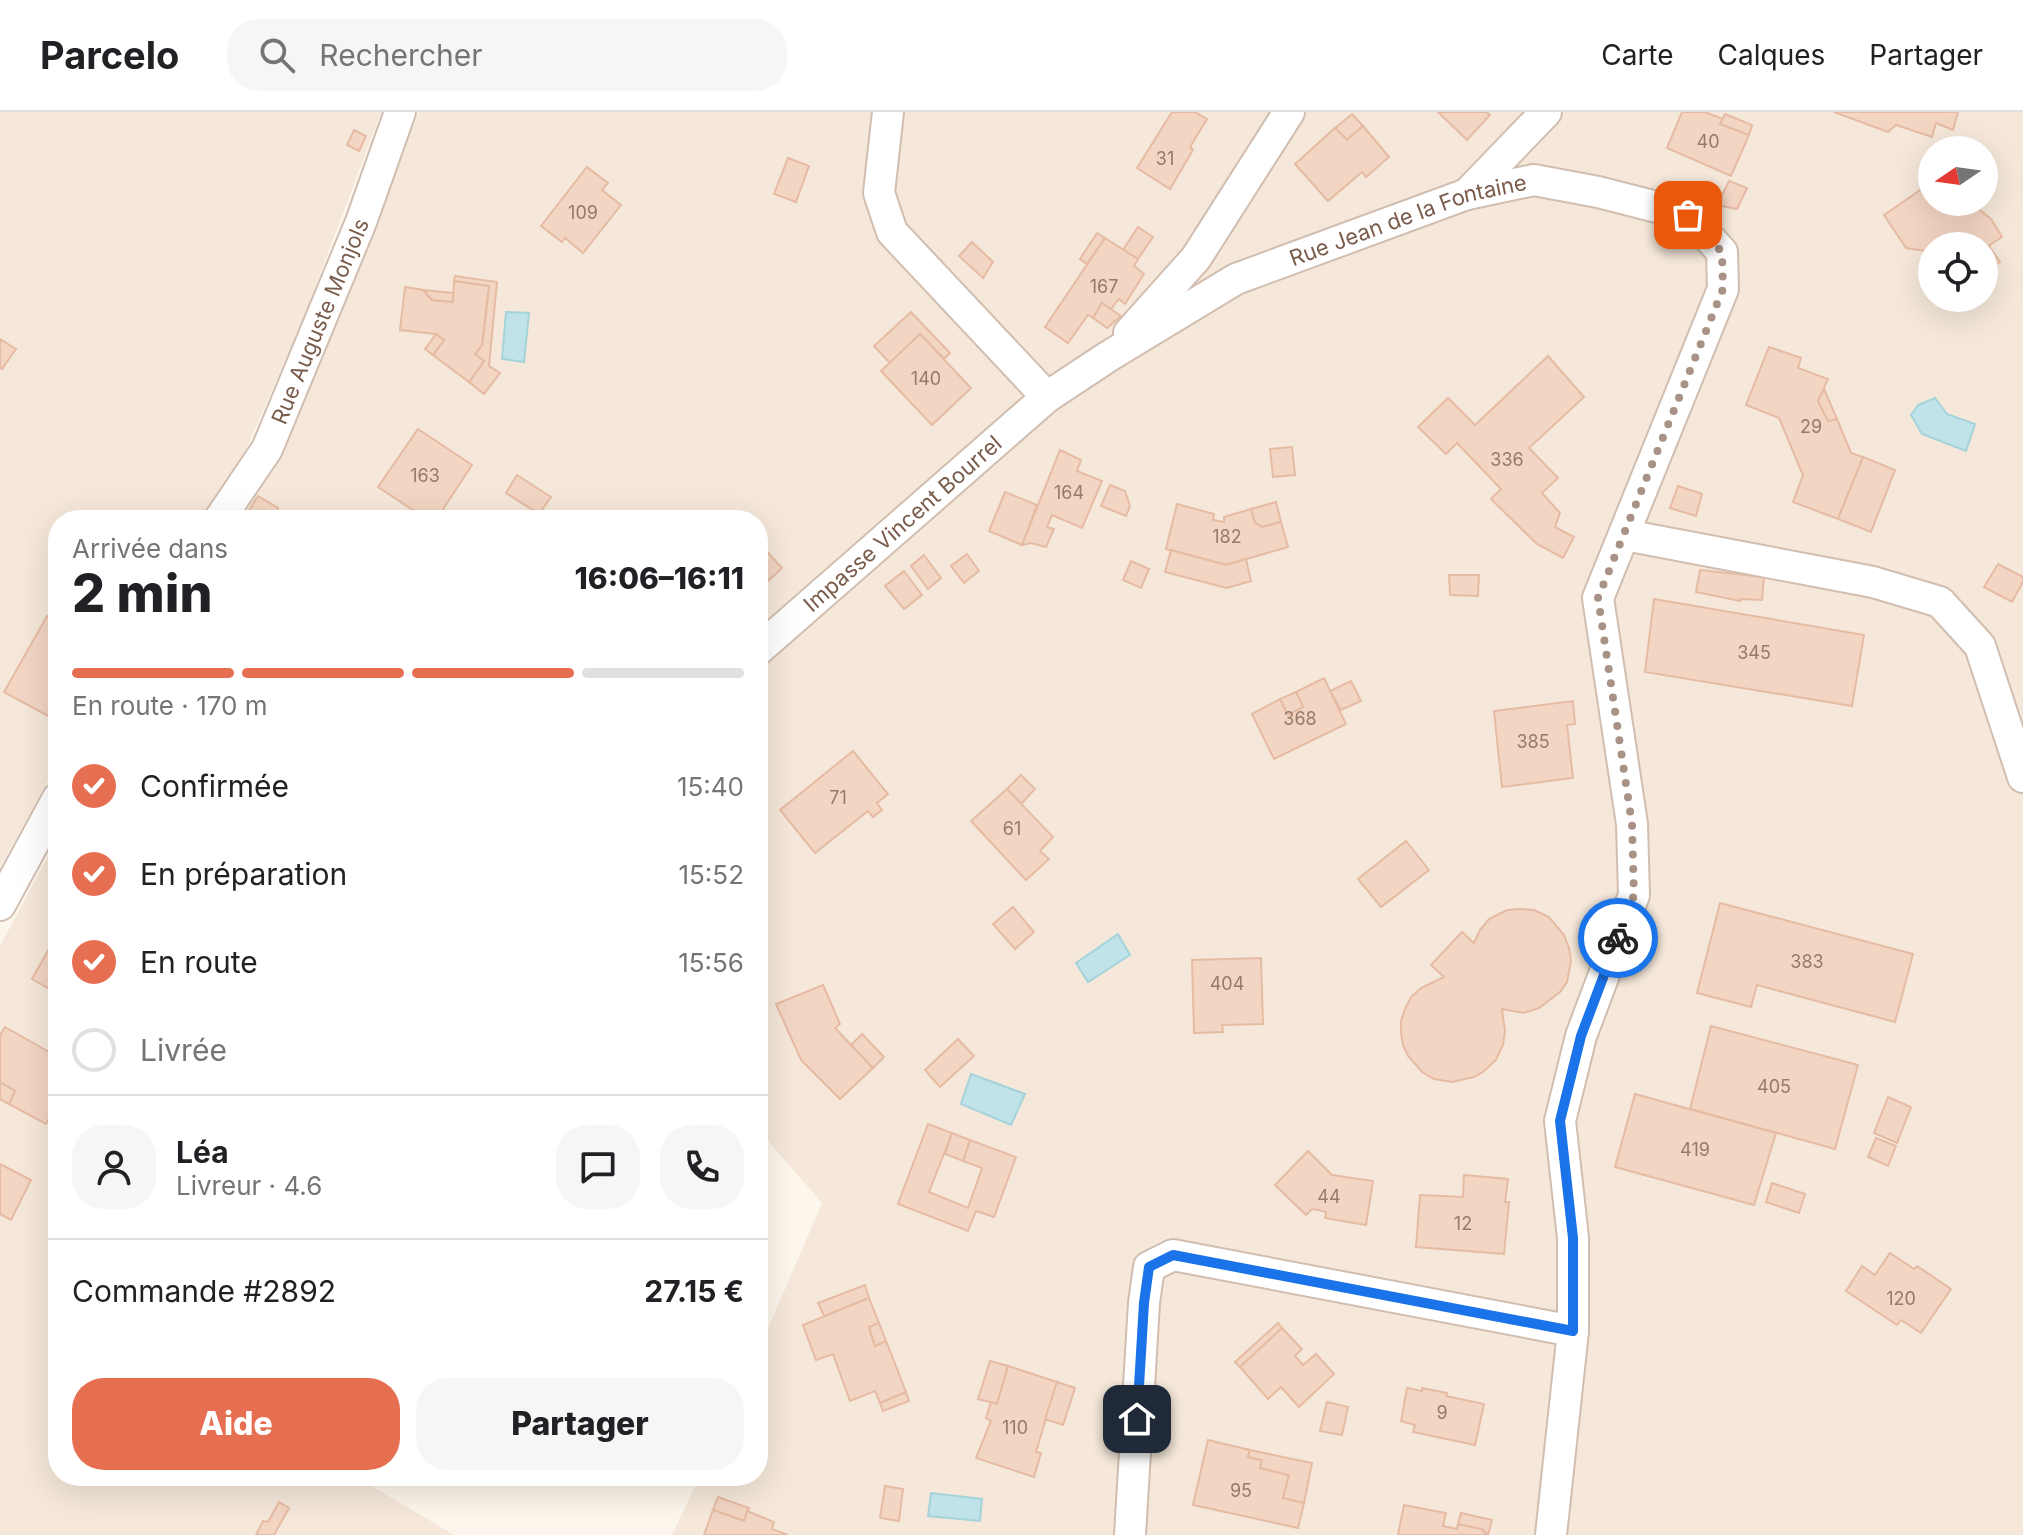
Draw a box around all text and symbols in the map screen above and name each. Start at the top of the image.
search box [227,19,787,91]
text: Parcelo [40,32,179,78]
icon: search [255,33,299,77]
text: Rechercher [319,37,483,73]
text: Carte [1601,38,1674,72]
text: Calques [1718,38,1825,72]
text: Partager [1869,38,1983,72]
house number: 40 [1697,131,1719,152]
north arrow [1918,136,1998,216]
map controls [1918,136,1998,312]
house number: 31 [1156,148,1174,169]
street label: Rue Jean de la Fontaine [1286,169,1529,271]
pin [1654,181,1722,249]
icon: bag [1666,193,1710,237]
house number: 109 [568,202,598,223]
street label: Rue Auguste Monjols [266,215,374,428]
button: locate [1918,232,1998,312]
house number: 167 [1090,276,1118,297]
house number: 140 [911,368,941,389]
house number: 29 [1800,416,1822,437]
street label: Impasse Vincent Bourrel [798,430,1007,617]
house number: 336 [1490,449,1524,470]
house number: 163 [410,465,440,486]
house number: 164 [1054,482,1084,503]
house number: 182 [1212,526,1242,547]
text: Arrivée dans [72,533,228,564]
text: 16:06–16:11 [575,560,744,596]
text: 2 min [72,562,213,625]
house number: 345 [1737,642,1771,663]
text: En route · 170 m [72,690,268,721]
house number: 368 [1283,708,1317,729]
house number: 385 [1516,731,1550,752]
icon: check [72,764,116,808]
text: Confirmée [140,768,289,804]
text: 15:40 [677,771,744,802]
house number: 71 [829,787,847,808]
house number: 61 [1003,818,1021,839]
icon: check [72,852,116,896]
text: En préparation [140,856,347,892]
text: 15:52 [678,859,744,890]
courier [1578,898,1658,978]
icon: bike [1596,916,1640,960]
icon: check [72,940,116,984]
text: En route [140,944,258,980]
text: 15:56 [678,947,744,978]
house number: 383 [1790,951,1824,972]
house number: 404 [1210,973,1244,994]
text: Livrée [140,1032,227,1068]
house number: 405 [1757,1076,1791,1097]
button: person [72,1125,156,1209]
button: chat [556,1125,640,1209]
button: phone [660,1125,744,1209]
text: Léa [176,1134,229,1170]
house number: 419 [1680,1139,1710,1160]
text: Livreur · 4.6 [176,1170,322,1201]
house number: 44 [1317,1186,1341,1207]
house number: 12 [1454,1213,1472,1234]
text: Commande #2892 [72,1273,336,1309]
text: 27.15 € [644,1273,744,1309]
house number: 120 [1886,1288,1916,1309]
button: Aide [72,1378,400,1470]
button: Partager [416,1378,744,1470]
pin [1103,1385,1171,1453]
icon: home [1115,1397,1159,1441]
house number: 9 [1436,1402,1448,1423]
house number: 110 [1002,1417,1028,1438]
house number: 95 [1230,1480,1252,1501]

